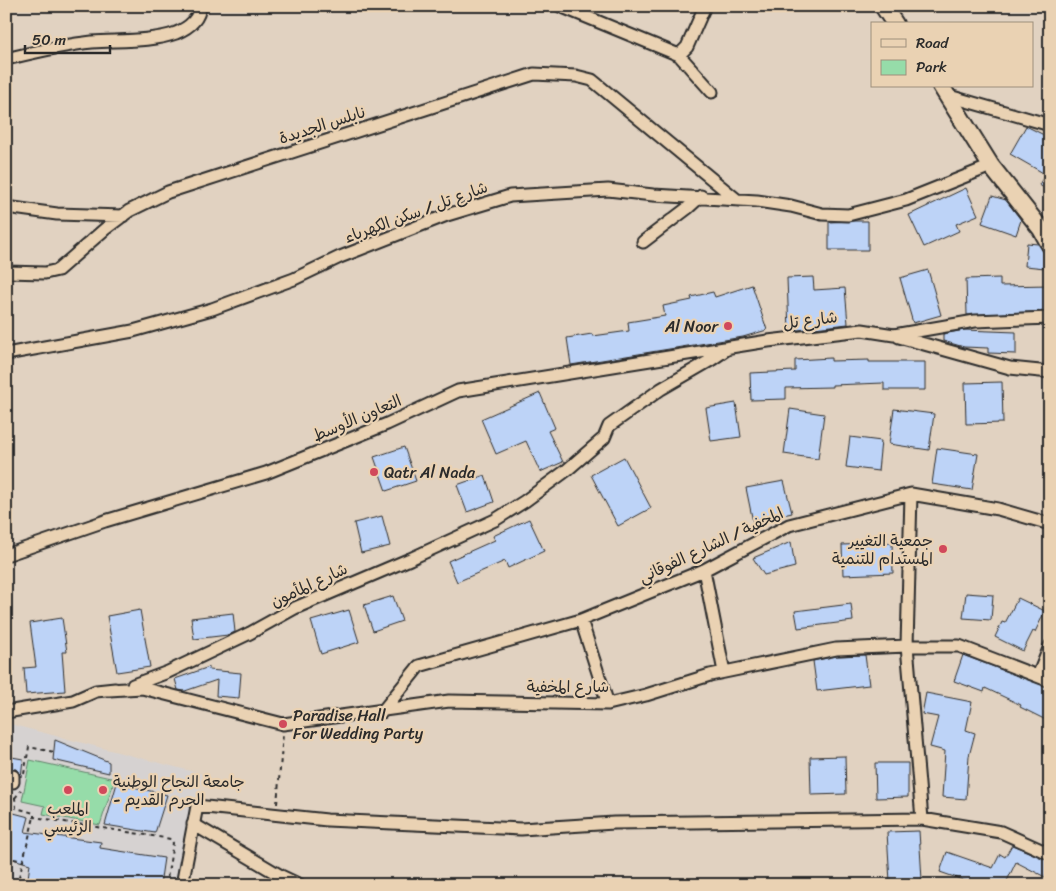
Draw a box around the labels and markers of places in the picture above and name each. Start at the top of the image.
place label: Al Noor [664,312,719,341]
marker: Al Noor [722,320,734,332]
place label: Qatr Al Nada [384,458,476,487]
marker: Qatr Al Nada [368,466,380,478]
place label: جمعية التغيير المستدام للتنمية [832,526,933,573]
marker: جمعية التغيير المستدام للتنمية [937,543,949,555]
place label: Paradise Hall For Wedding Party [293,701,424,748]
marker: Paradise Hall For Wedding Party [277,718,289,730]
place label: جامعة النجاح الوطنية - الحرم القديم [113,767,245,814]
marker: الملعب الرئيسي [62,784,74,796]
marker: جامعة النجاح الوطنية - الحرم القديم [97,784,109,796]
place label: الملعب الرئيسي [44,794,92,841]

